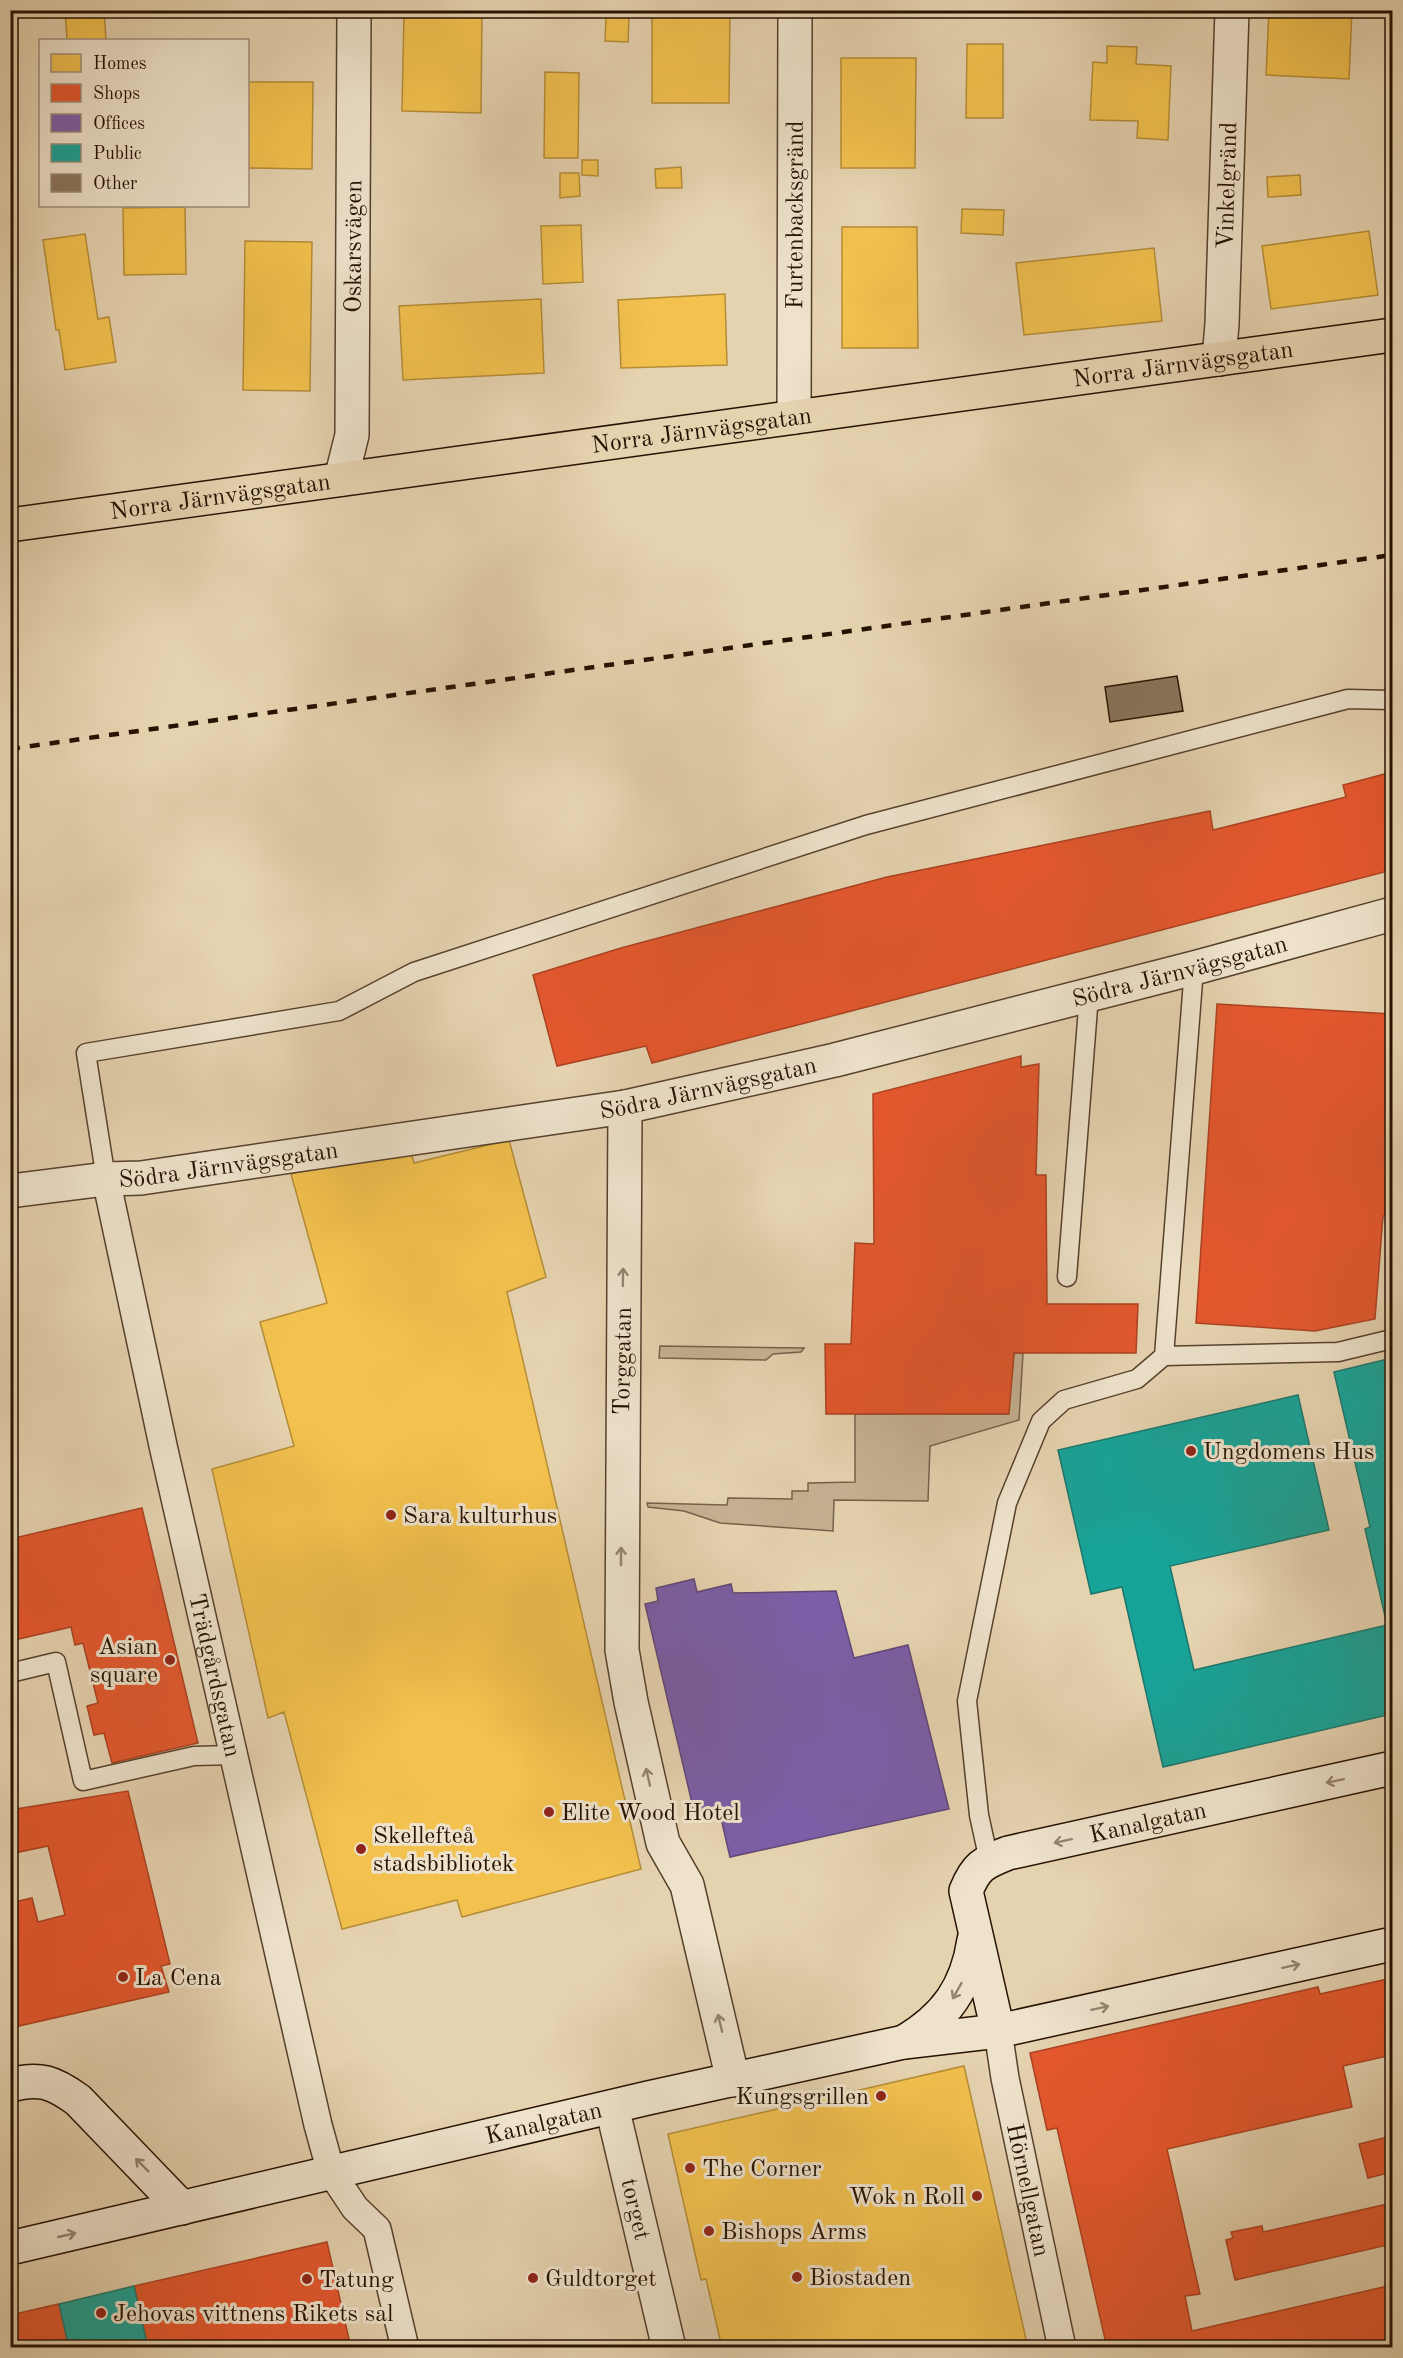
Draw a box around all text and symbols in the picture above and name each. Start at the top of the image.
legend [39,39,249,207]
text: Homes [93,55,147,73]
text: Shops [93,85,140,103]
text: Offices [93,115,145,133]
street label: Furtenbacksgränd [784,120,809,310]
street label: Vinkelgränd [1214,121,1242,249]
text: Public [93,145,142,163]
text: Other [93,175,138,193]
street label: Oskarsvägen [343,180,367,313]
street label: Norra Järnvägsgatan [1071,339,1295,393]
street label: Norra Järnvägsgatan [590,405,814,459]
street label: Norra Järnvägsgatan [109,471,332,525]
street label: Södra Järnvägsgatan [1070,933,1290,1013]
street label: Södra Järnvägsgatan [598,1054,819,1125]
street label: Södra Järnvägsgatan [118,1139,340,1193]
one-way arrow [617,1268,629,1288]
street label: Torggatan [611,1307,637,1415]
place label: Ungdomens Hus [1203,1441,1374,1465]
marker: Ungdomens Hus [1184,1444,1198,1458]
place label: Sara kulturhus [403,1505,557,1529]
marker: Sara kulturhus [384,1508,398,1522]
one-way arrow [615,1547,627,1567]
street label: Trädgårdsgatan [183,1591,244,1760]
place label: Asian square [90,1636,158,1688]
marker: Asian square [163,1653,177,1667]
one-way arrow [641,1767,653,1786]
one-way arrow [1326,1776,1346,1787]
street label: Kanalgatan [1087,1799,1209,1849]
place label: Elite Wood Hotel [561,1802,740,1826]
marker: Elite Wood Hotel [542,1805,556,1819]
place label: Skellefteå stadsbibliotek [373,1825,514,1877]
one-way arrow [1054,1836,1073,1847]
marker: Skellefteå stadsbibliotek [354,1842,368,1856]
one-way arrow [1281,1960,1300,1972]
place label: La Cena [135,1967,222,1991]
marker: La Cena [116,1970,130,1984]
one-way arrow [951,1982,963,1999]
one-way arrow [1090,2002,1109,2013]
one-way arrow [714,2014,726,2033]
place label: Kungsgrillen [735,2086,869,2110]
marker: Kungsgrillen [874,2089,888,2103]
street label: Kanalgatan [483,2099,605,2150]
street label: Hörnellgatan [1001,2122,1052,2259]
one-way arrow [135,2158,150,2173]
place label: The Corner [702,2158,822,2182]
marker: The Corner [683,2161,697,2175]
street label: torget [615,2176,653,2243]
place label: Wok n Roll [849,2186,965,2210]
marker: Wok n Roll [970,2189,984,2203]
place label: Bishops Arms [721,2221,867,2245]
marker: Bishops Arms [702,2224,716,2238]
one-way arrow [58,2228,77,2240]
place label: Biostaden [809,2267,911,2291]
place label: Guldtorget [545,2268,657,2292]
place label: Tatung [319,2269,394,2293]
marker: Biostaden [790,2270,804,2284]
marker: Guldtorget [526,2271,540,2285]
marker: Tatung [300,2272,314,2286]
place label: Jehovas vittnens Rikets sal [113,2303,393,2327]
marker: Jehovas vittnens Rikets sal [94,2306,108,2320]

